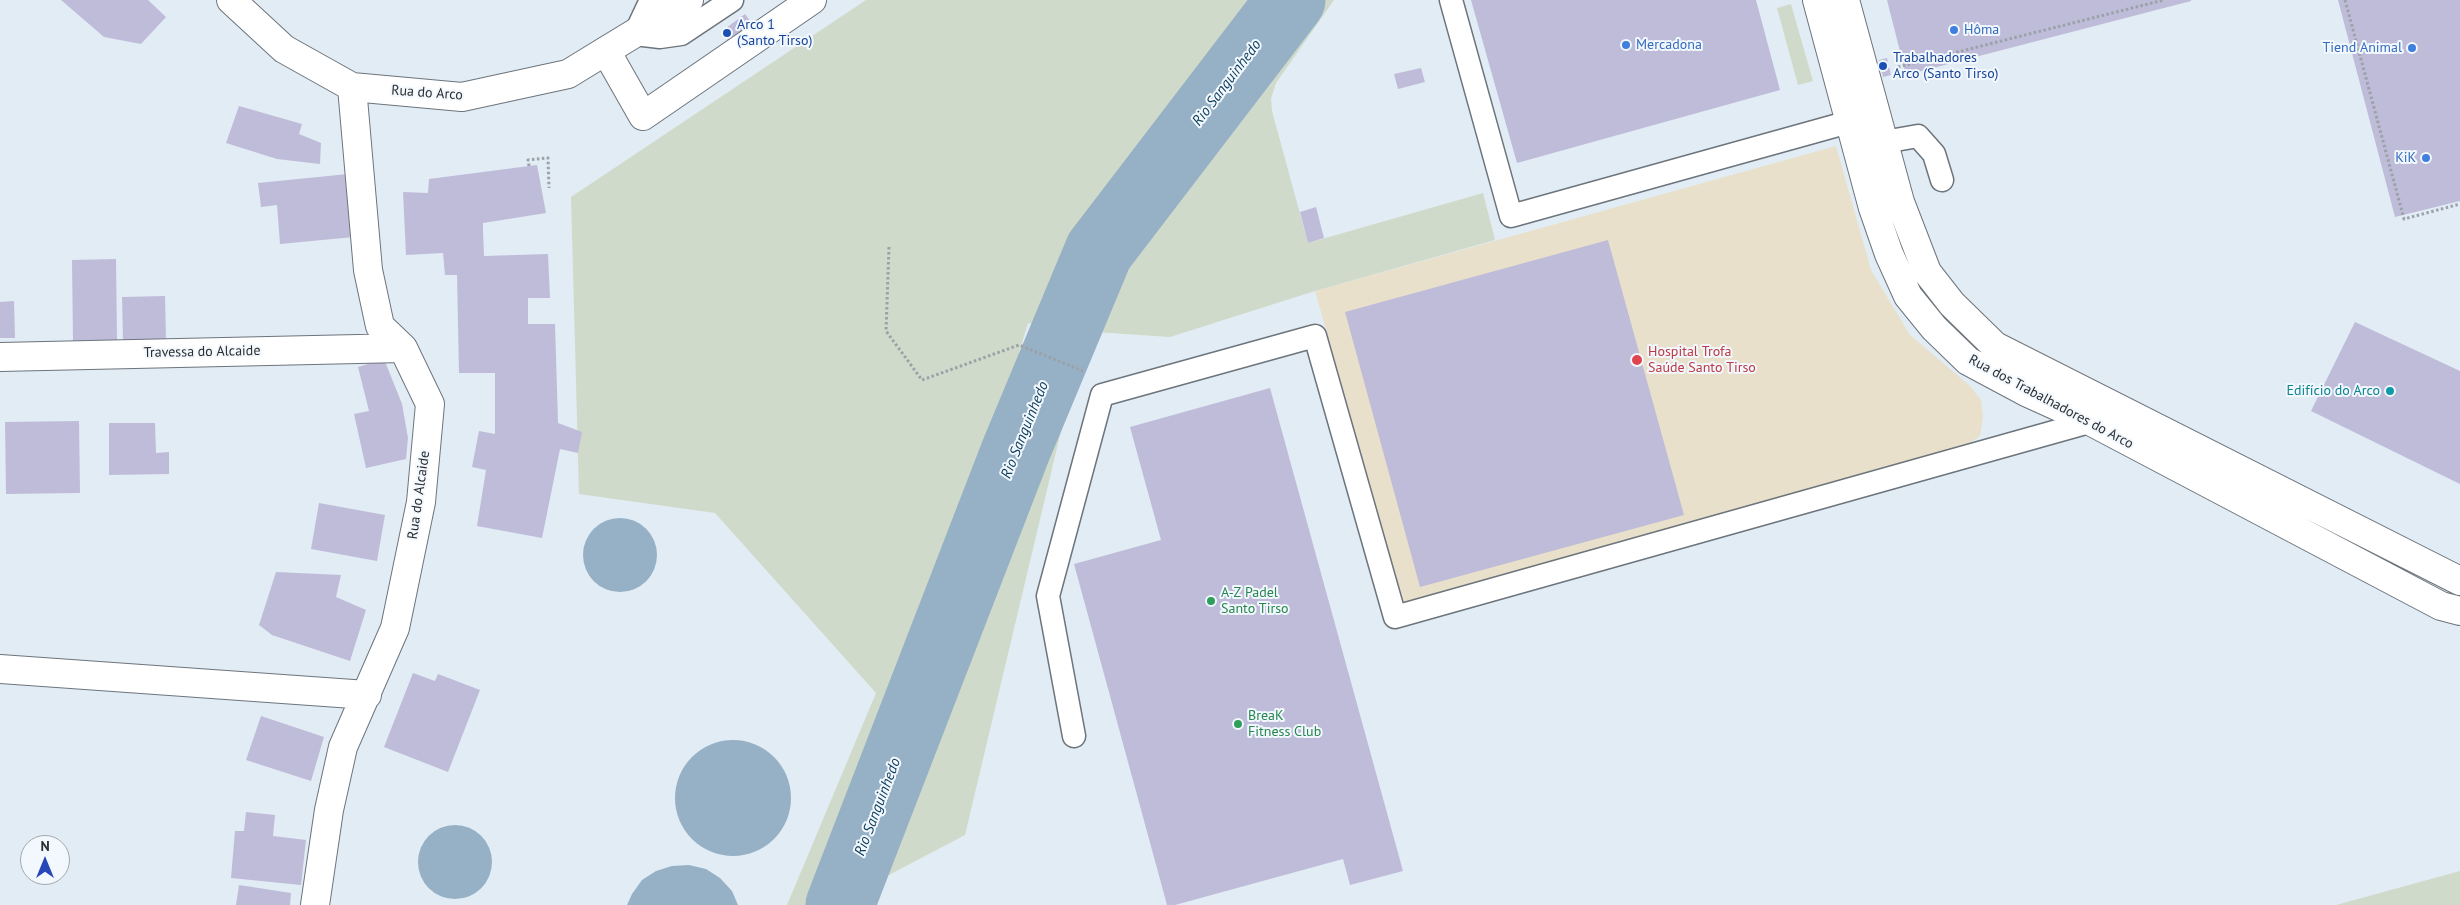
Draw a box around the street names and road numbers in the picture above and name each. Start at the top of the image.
street label: Rua do Arco [391,82,463,104]
street label: Travessa do Alcaide [143,343,261,361]
street label: Rua dos Trabalhadores do Arco [1966,351,2136,453]
street label: Rua do Alcaide [404,450,434,540]

